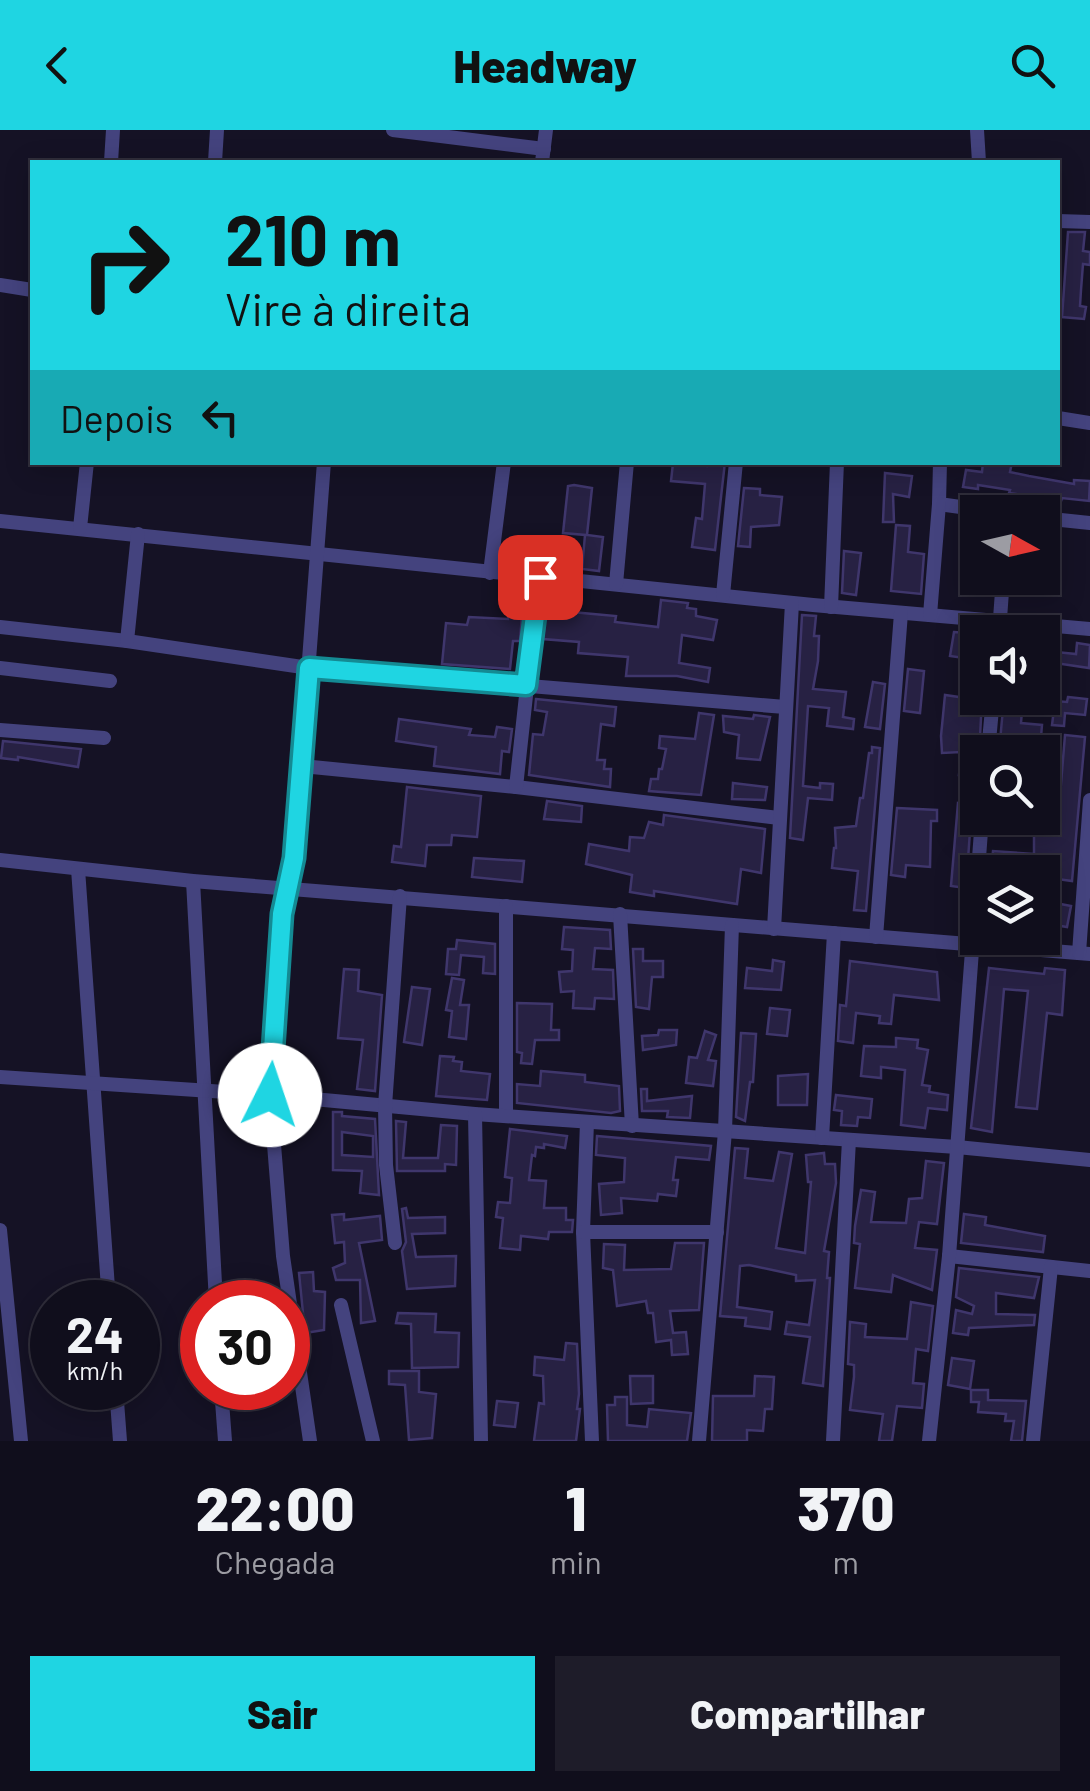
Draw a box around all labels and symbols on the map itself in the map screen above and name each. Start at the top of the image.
north arrow [960,495,1060,595]
pin [498,535,583,620]
position arrow [218,1043,322,1147]
speed limit sign: 30 [180,1280,310,1410]

